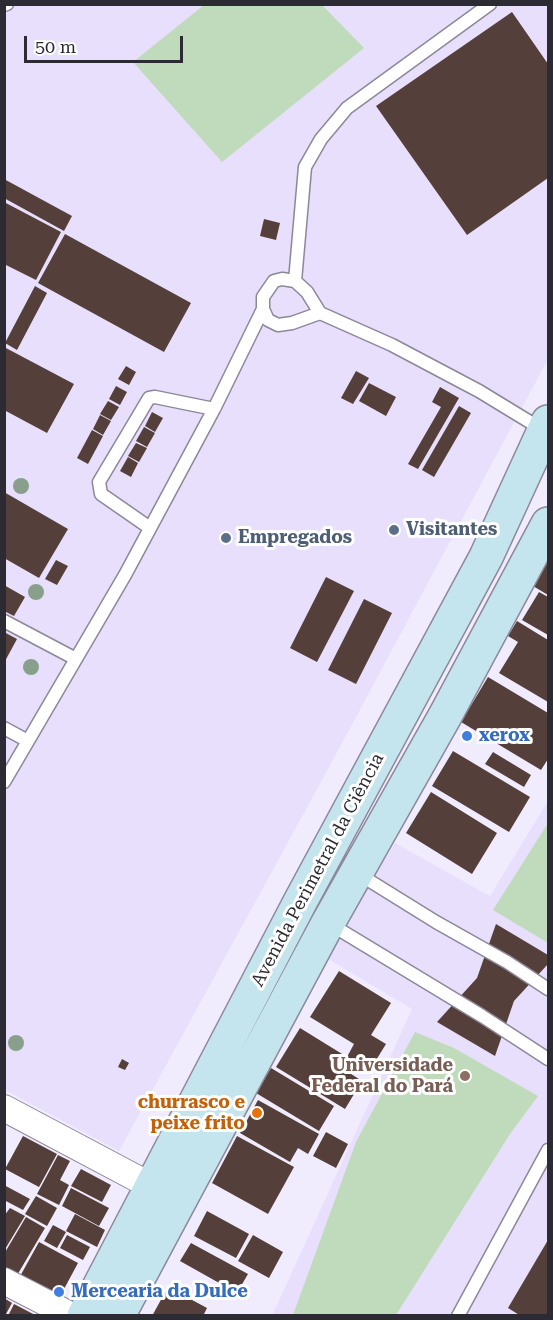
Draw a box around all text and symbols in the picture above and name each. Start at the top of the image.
scale bar [27,24,186,62]
text: 50 m [35,36,76,57]
place label: Visitantes [406,519,497,541]
marker: Visitantes [387,523,401,537]
place label: Empregados [238,527,352,549]
marker: Empregados [219,531,233,545]
place label: xerox [479,725,530,747]
marker: xerox [460,729,474,743]
street label: Avenida Perimetral da Ciência [247,750,389,990]
place label: Universidade Federal do Pará [311,1055,453,1098]
marker: Universidade Federal do Pará [458,1069,472,1083]
place label: churrasco e peixe frito [138,1092,245,1134]
marker: churrasco e peixe frito [250,1106,264,1120]
place label: Mercearia da Dulce [71,1281,248,1303]
marker: Mercearia da Dulce [52,1285,66,1299]

